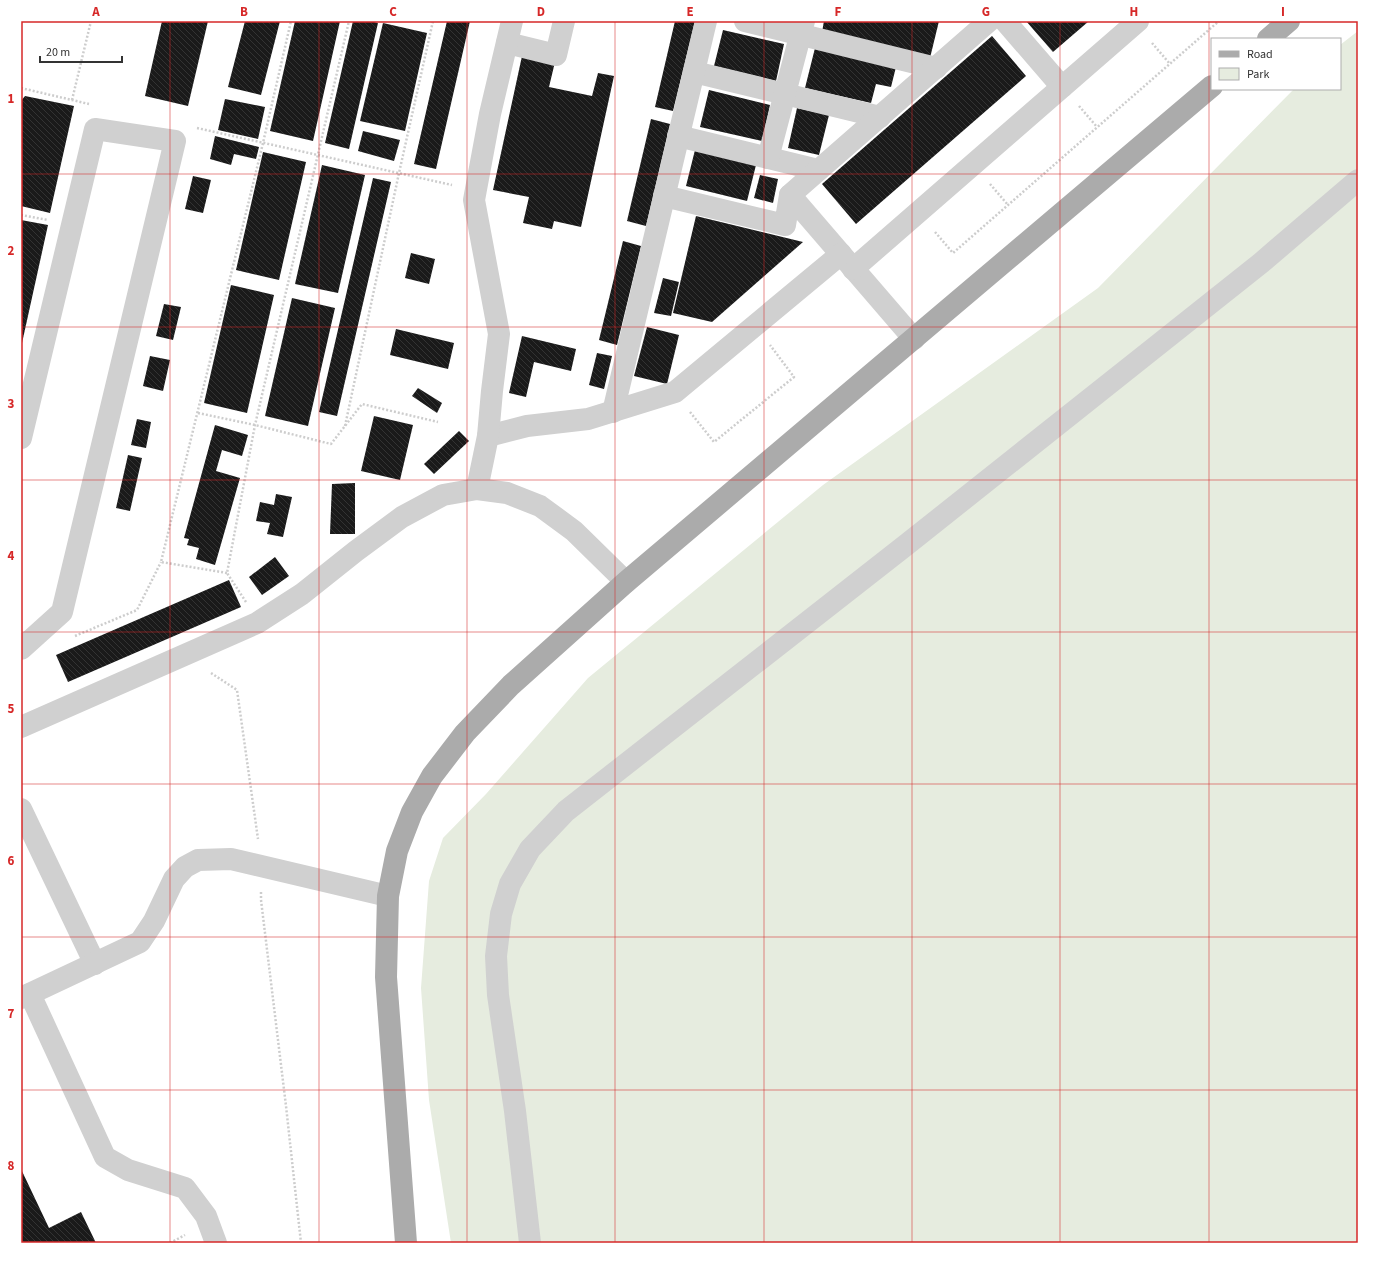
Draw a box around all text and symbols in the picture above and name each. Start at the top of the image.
text: A [91,3,100,21]
text: B [240,3,248,21]
text: C [389,3,397,21]
text: D [537,3,545,21]
text: E [686,3,694,21]
text: F [835,3,842,21]
text: G [982,3,990,21]
text: H [1130,3,1138,21]
text: I [1281,3,1285,21]
scale bar [40,38,122,64]
legend [1211,38,1341,90]
text: 20 m [46,44,70,61]
text: Road [1247,46,1273,63]
text: Park [1247,66,1269,83]
text: 1 [8,90,15,108]
text: 2 [8,242,15,260]
text: 3 [8,395,15,413]
text: 4 [8,547,15,565]
text: 5 [8,700,15,718]
text: 6 [8,852,15,870]
text: 7 [8,1005,15,1023]
text: 8 [8,1157,15,1175]

